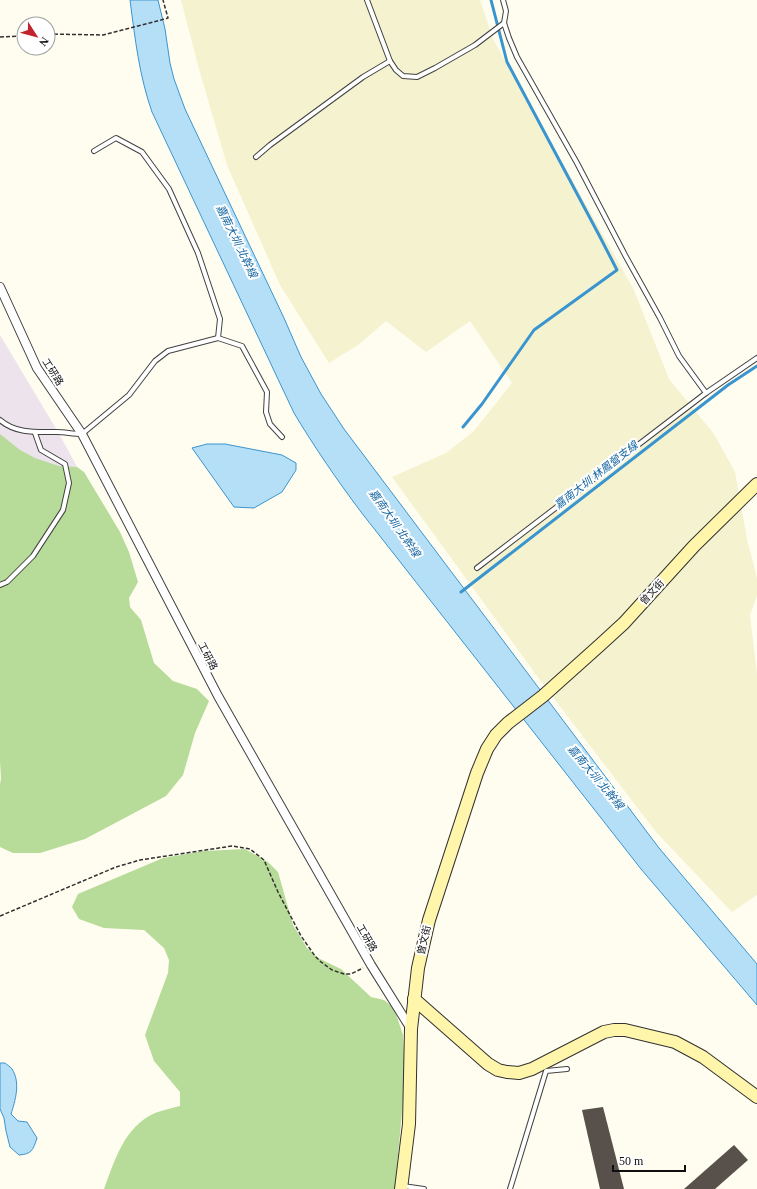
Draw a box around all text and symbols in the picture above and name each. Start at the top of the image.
north arrow [16,16,56,56]
text: N [37,35,51,49]
water label: 嘉南大圳 北幹線 [214,203,261,281]
street label: 工研路 [40,356,66,388]
water label: 嘉南大圳 林鳳營支線 [552,438,641,511]
water label: 嘉南大圳 北幹線 [367,487,424,561]
street label: 曾文街 [638,577,666,607]
street label: 工研路 [196,640,220,672]
water label: 嘉南大圳 北幹線 [566,743,628,813]
street label: 工研路 [355,922,379,954]
street label: 曾文街 [415,924,433,956]
scale bar [613,1147,685,1173]
text: 50 m [619,1154,644,1168]

